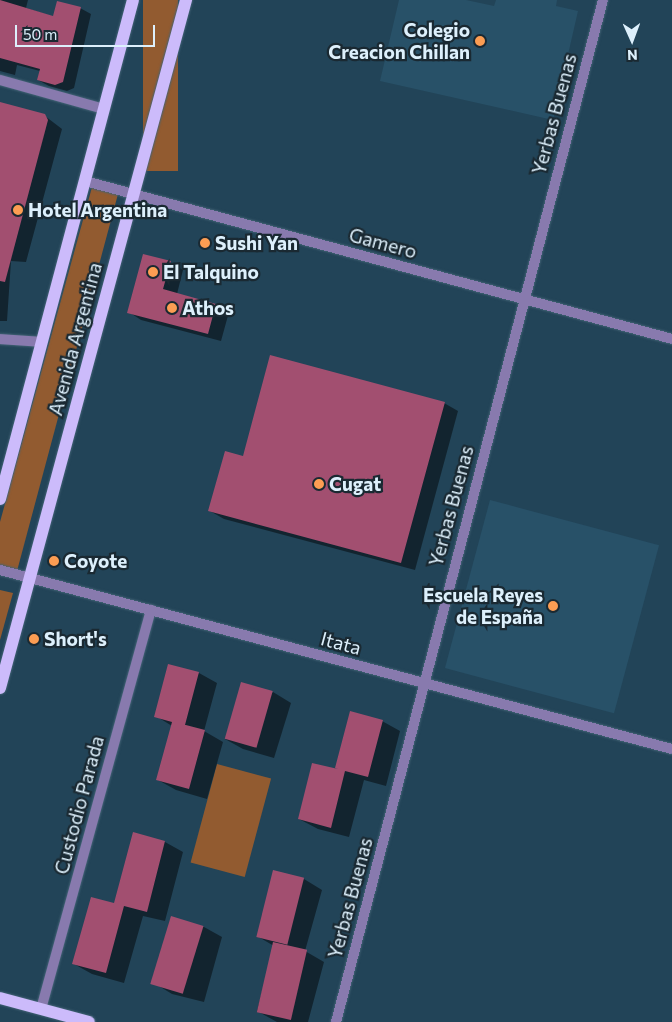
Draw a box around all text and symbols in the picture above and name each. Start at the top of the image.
scale bar [18,15,158,47]
north arrow [607,15,657,65]
place label: Colegio Creacion Chillan [328,19,470,63]
text: 50 m [23,25,57,43]
marker: Colegio Creacion Chillan [474,35,486,47]
text: N [627,47,638,64]
street label: Yerbas Buenas [527,51,581,177]
place label: Hotel Argentina [28,199,167,221]
marker: Hotel Argentina [12,204,24,216]
street label: Gamero [347,223,419,263]
place label: Sushi Yan [215,232,298,254]
marker: Sushi Yan [199,237,211,249]
street label: Avenida Argentina [44,260,106,418]
place label: El Talquino [163,261,259,283]
marker: El Talquino [147,266,159,278]
place label: Athos [182,297,234,319]
marker: Athos [166,302,178,314]
street label: Yerbas Buenas [424,443,478,569]
place label: Cugat [329,473,381,495]
marker: Cugat [313,478,325,490]
place label: Coyote [64,550,127,572]
marker: Coyote [48,555,60,567]
place label: Escuela Reyes de España [423,584,543,628]
marker: Escuela Reyes de España [547,600,559,612]
street label: Itata [318,627,364,659]
place label: Short's [44,628,107,650]
marker: Short's [28,633,40,645]
street label: Custodio Parada [50,733,108,877]
street label: Yerbas Buenas [323,835,377,961]

